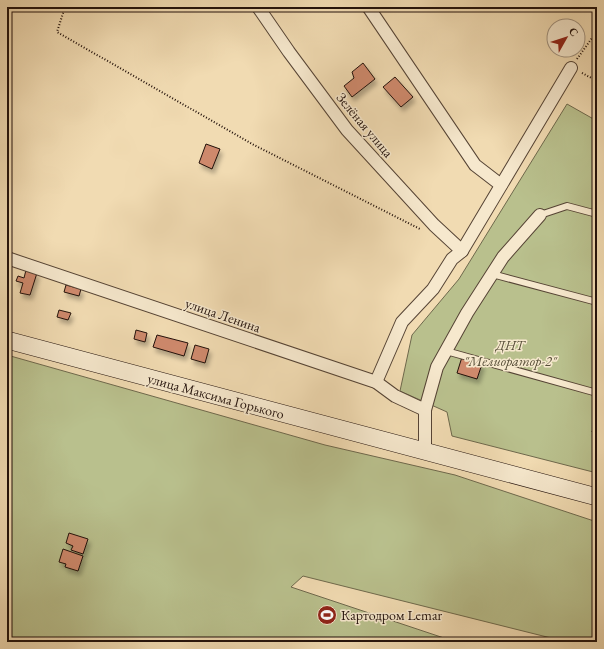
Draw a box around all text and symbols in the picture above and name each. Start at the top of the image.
north arrow [546,18,586,58]
text: С [566,24,582,39]
street label: Зелёная улица [333,89,398,162]
street label: улица Ленина [183,294,263,336]
park label: ДНТ "Мелиоратор-2" [464,336,558,370]
street label: улица Максима Горького [146,369,286,423]
sports icon: Картодром Lemar [316,604,338,626]
place label: Картодром Lemar [341,606,443,624]

